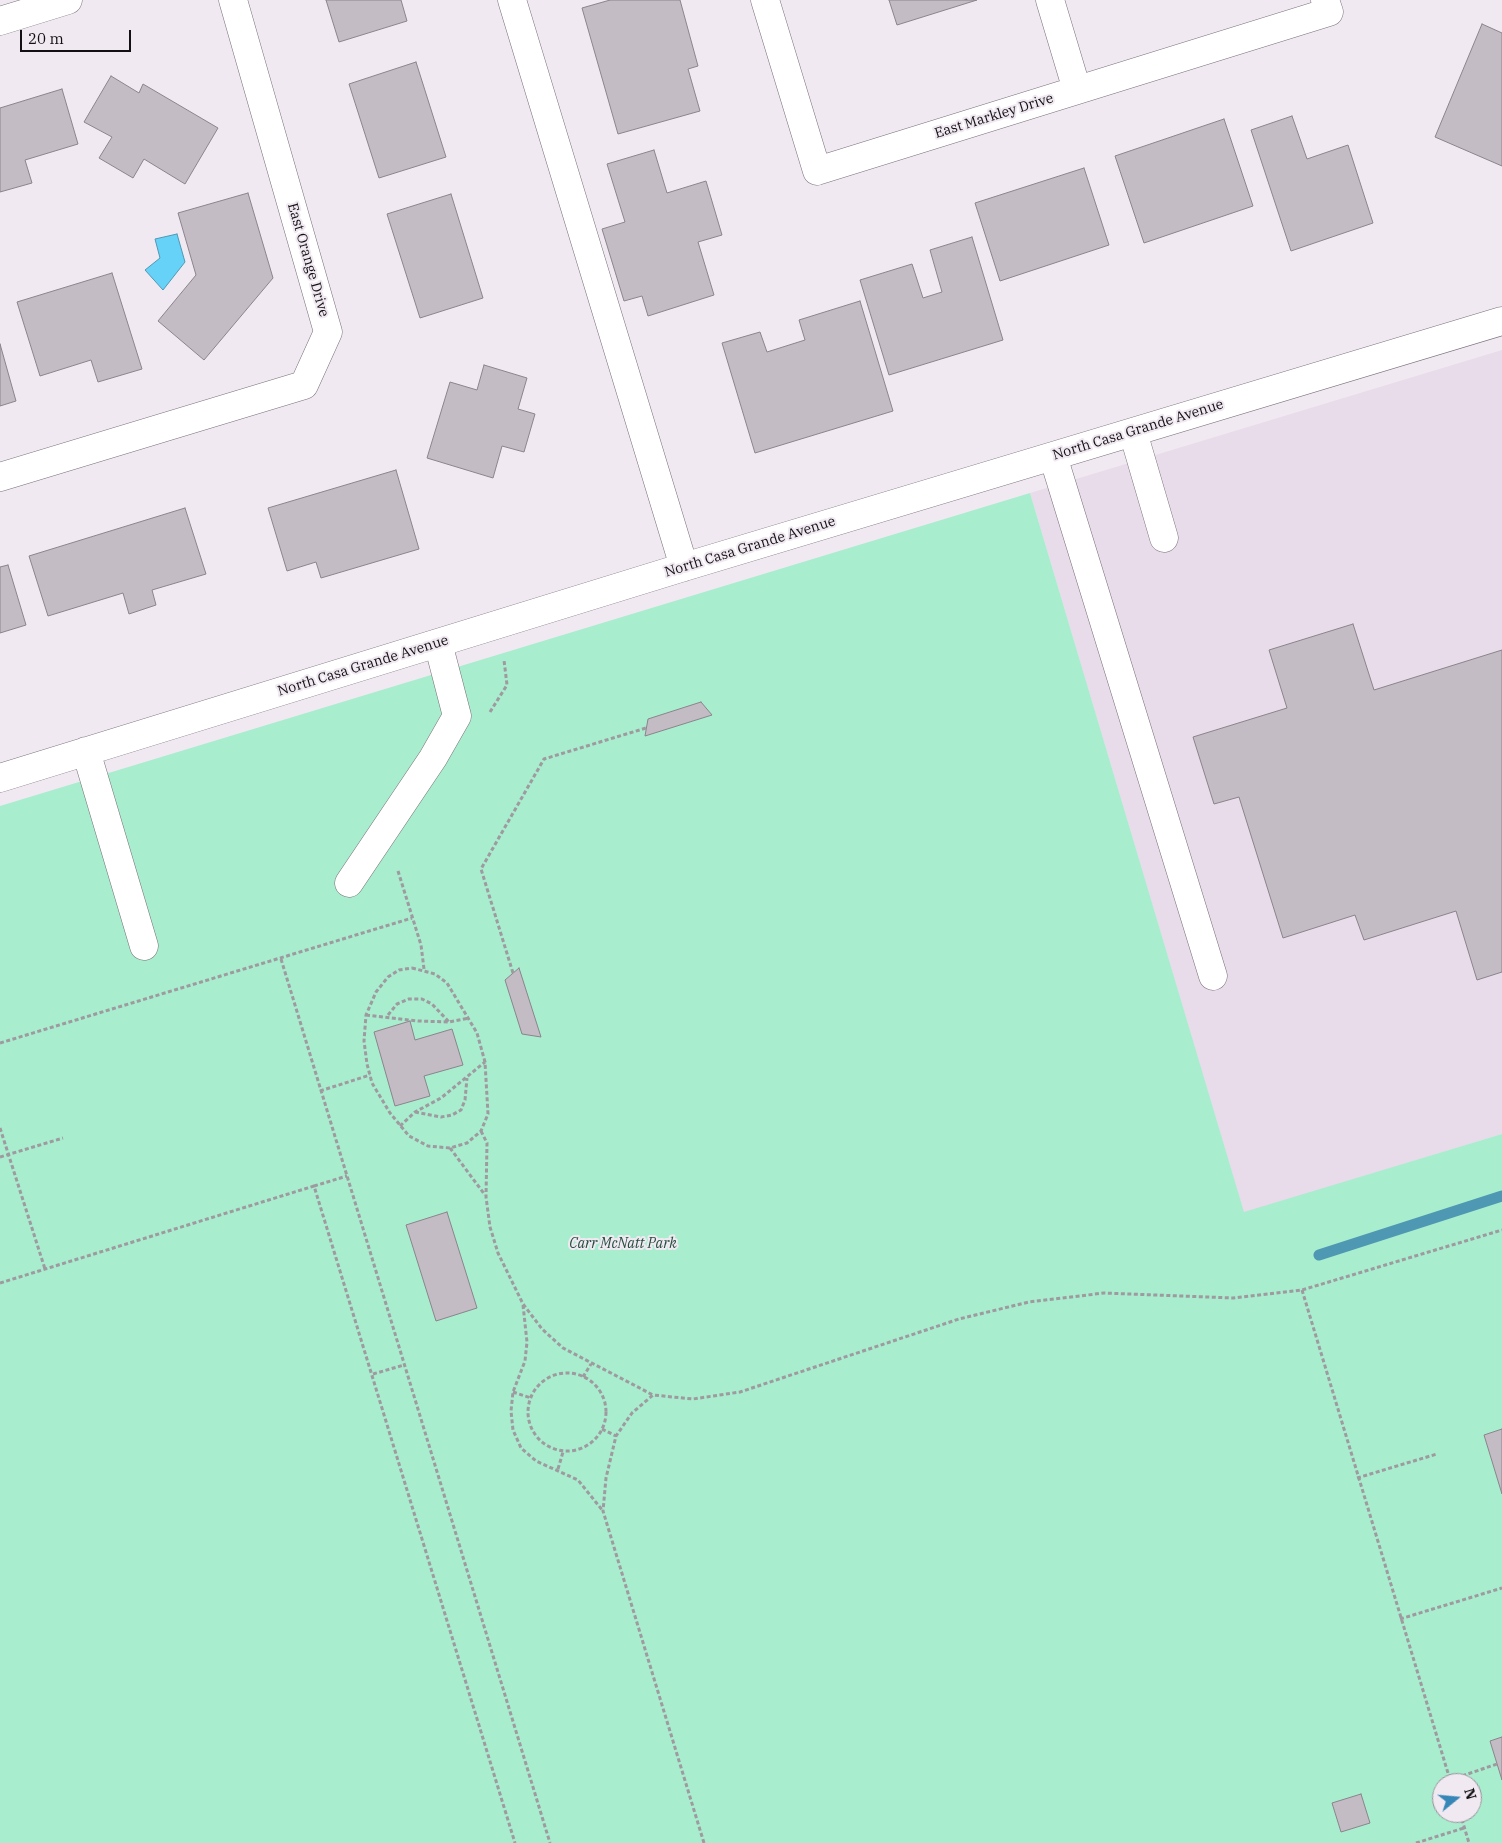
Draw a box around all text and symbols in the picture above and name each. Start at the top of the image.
scale bar [22,20,134,52]
text: 20 m [28,29,64,48]
street label: East Markley Drive [933,90,1055,142]
street label: East Orange Drive [284,201,332,319]
street label: North Casa Grande Avenue [1051,396,1225,464]
street label: North Casa Grande Avenue [663,513,837,581]
street label: North Casa Grande Avenue [276,632,450,700]
park label: Carr McNatt Park [569,1236,677,1252]
north arrow [1432,1773,1482,1823]
text: N [1460,1786,1481,1802]

